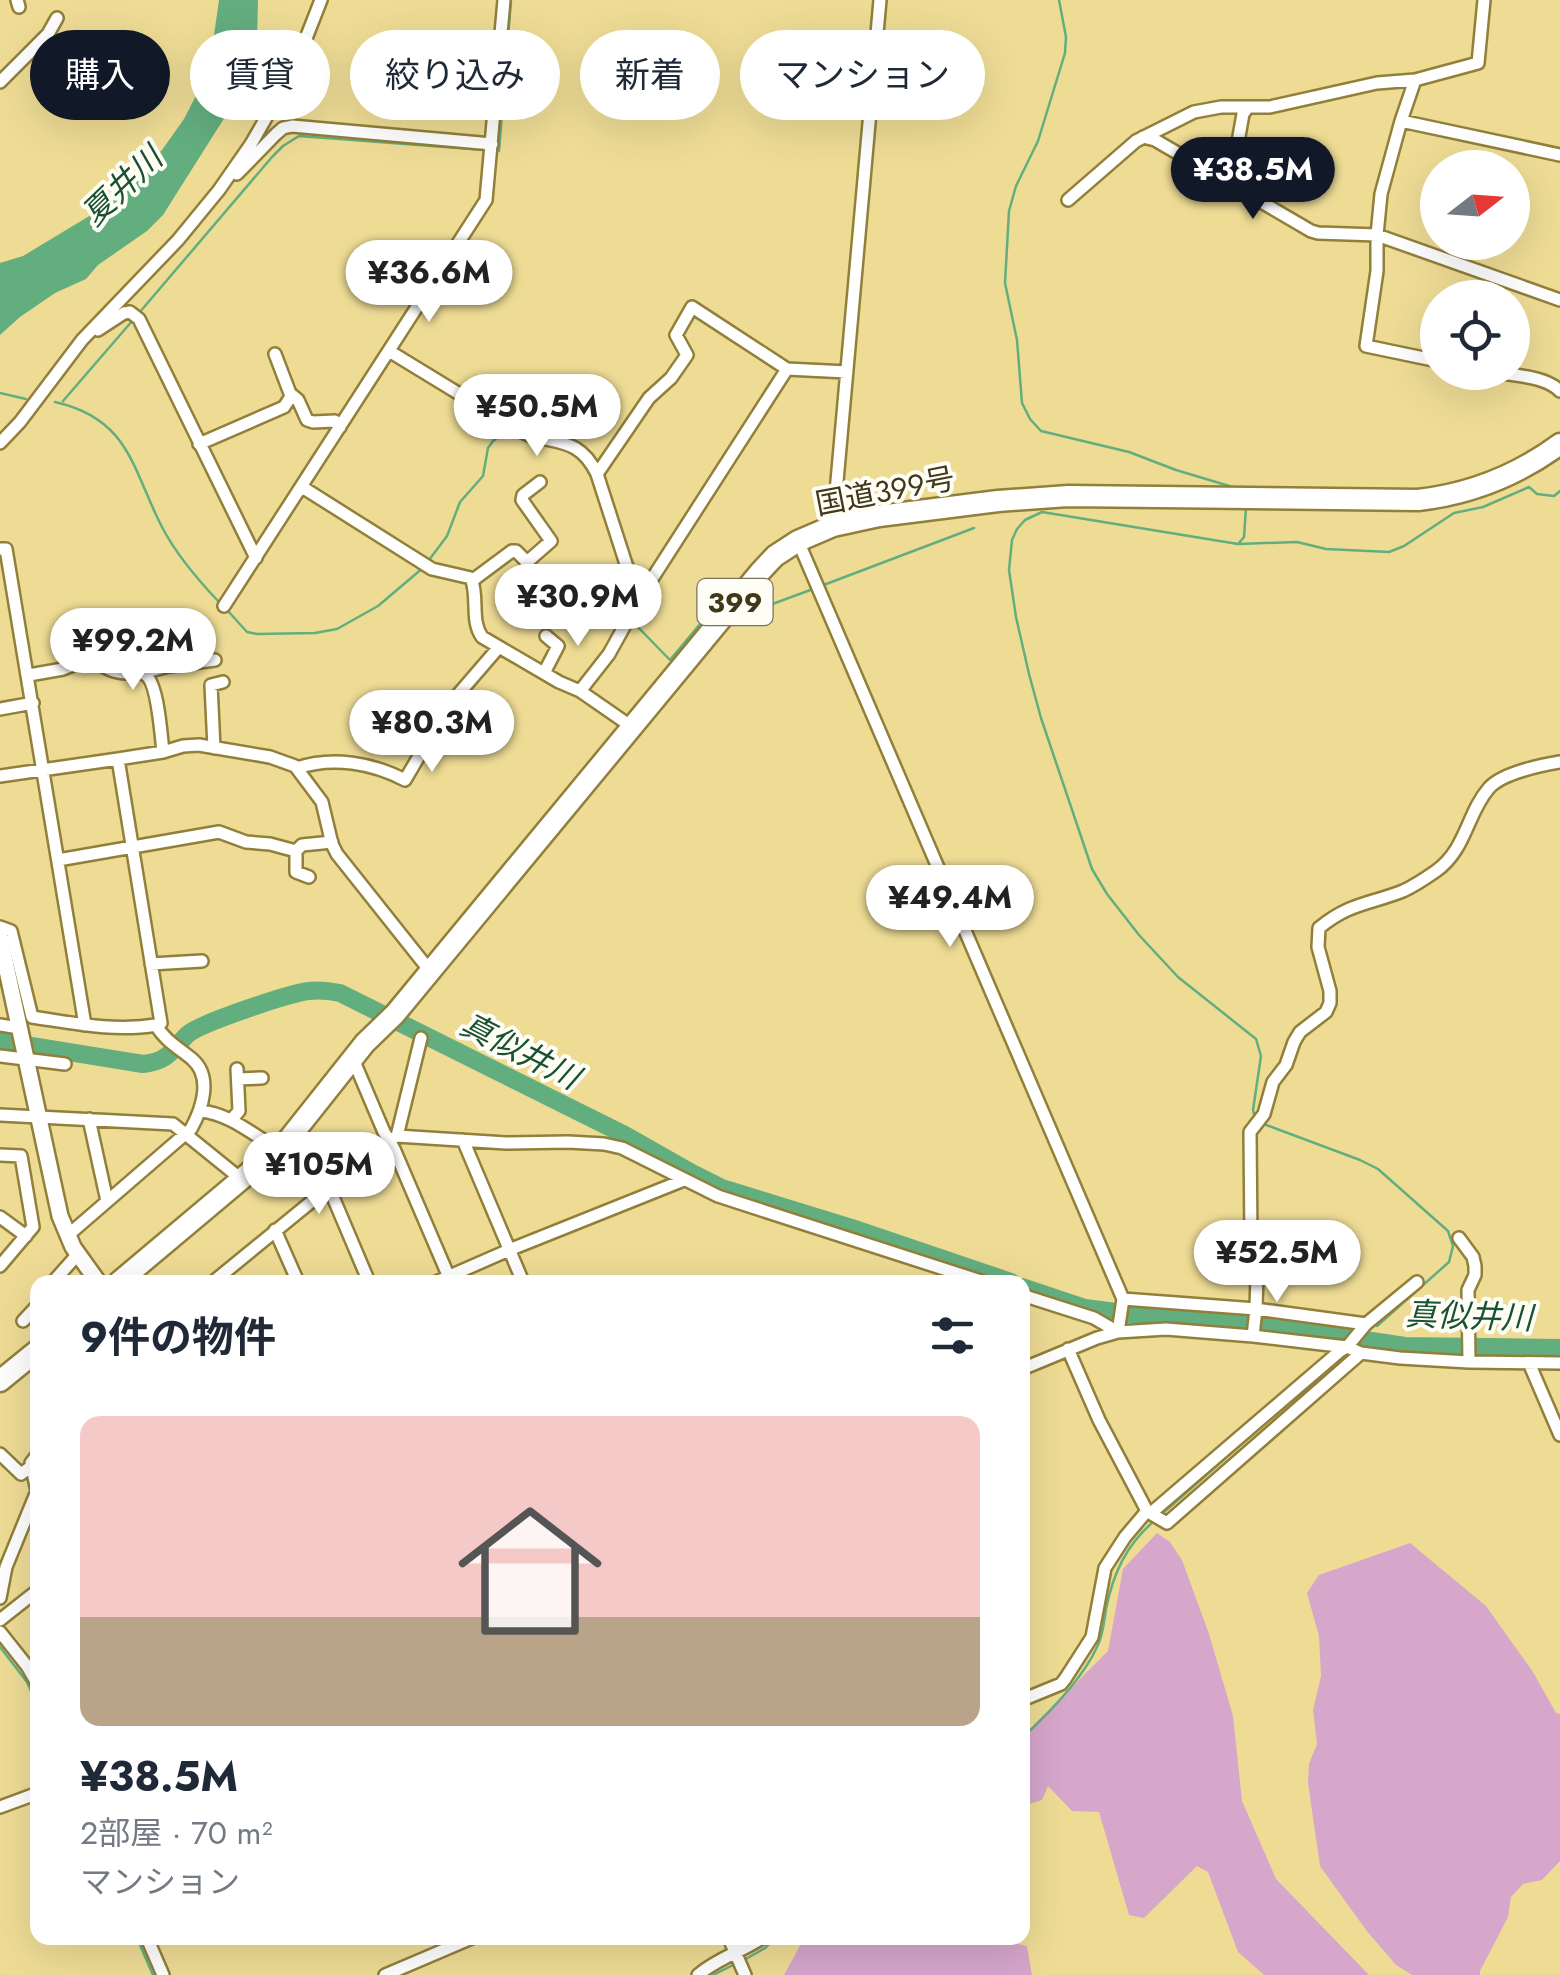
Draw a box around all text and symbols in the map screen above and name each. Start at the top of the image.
chip: 購入 [30,30,170,120]
chip: 賃貸 [190,30,330,120]
chip: 絞り込み [350,30,560,120]
chip: 新着 [580,30,720,120]
chip: マンション [740,30,985,120]
water label: 夏井川 [71,134,175,236]
pin: ¥38.5M [1172,137,1334,222]
text: ¥38.5M [1193,146,1313,192]
north arrow [1420,150,1530,260]
map controls [1420,150,1530,390]
pin: ¥36.6M [348,240,510,325]
text: ¥36.6M [368,249,490,295]
button: locate [1420,280,1530,390]
pin: ¥50.5M [456,374,618,459]
text: ¥50.5M [476,383,598,429]
street label: 国道399号 [812,456,958,526]
pin: ¥30.9M [497,564,659,649]
text: ¥30.9M [517,573,639,619]
road number: 399 [698,579,772,625]
pin: ¥99.2M [52,608,214,693]
text: ¥99.2M [72,617,194,663]
pin: ¥80.3M [351,690,513,775]
text: ¥80.3M [371,699,493,745]
pin: ¥49.4M [869,865,1031,950]
text: ¥49.4M [888,874,1012,920]
water label: 真似井川 [453,1001,590,1102]
pin: ¥105M [249,1132,389,1217]
text: ¥105M [265,1141,373,1187]
pin: ¥52.5M [1196,1220,1358,1305]
text: ¥52.5M [1216,1229,1338,1275]
water label: 真似井川 [1404,1291,1537,1341]
text: 9件の物件 [80,1307,276,1368]
icon: filters [925,1308,980,1363]
icon: home [440,1481,620,1661]
text: ¥38.5M [80,1746,238,1807]
text: 2部屋 · 70 m² [80,1810,273,1856]
text: マンション [80,1859,240,1905]

